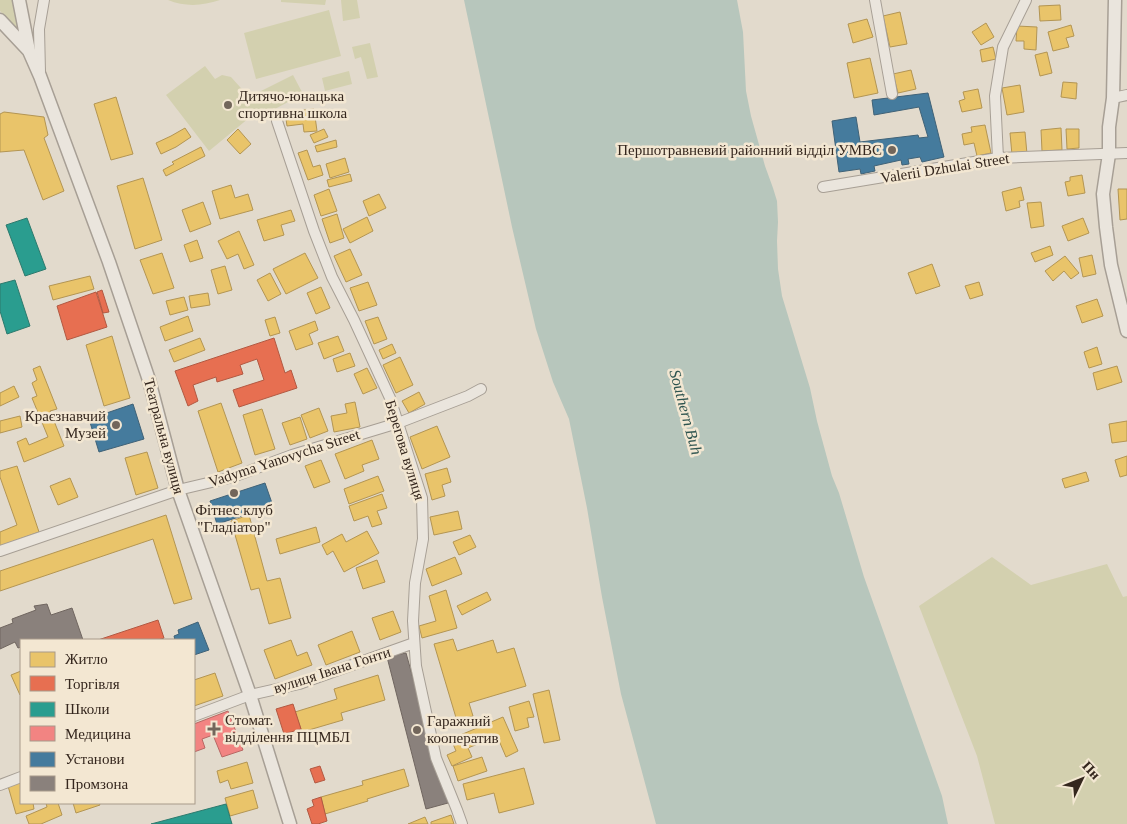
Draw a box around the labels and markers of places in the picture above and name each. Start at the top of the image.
place label: Дитячо-юнацька спортивна школа [238,88,347,121]
marker: Дитячо-юнацька спортивна школа [222,99,234,111]
place label: Першотравневий районний відділ УМВС [617,142,882,158]
marker: Першотравневий районний відділ УМВС [886,144,898,156]
place label: Краєзнавчий Музей [25,408,106,441]
marker: Краєзнавчий Музей [110,419,122,431]
marker: Фітнес клуб "Гладіатор" [228,487,240,499]
place label: Фітнес клуб "Гладіатор" [195,502,273,535]
place label: Стомат. відділення ПЦМБЛ [225,712,350,745]
place label: Гаражний кооператив [427,713,499,746]
marker: Стомат. відділення ПЦМБЛ [207,722,221,736]
marker: Гаражний кооператив [411,724,423,736]

